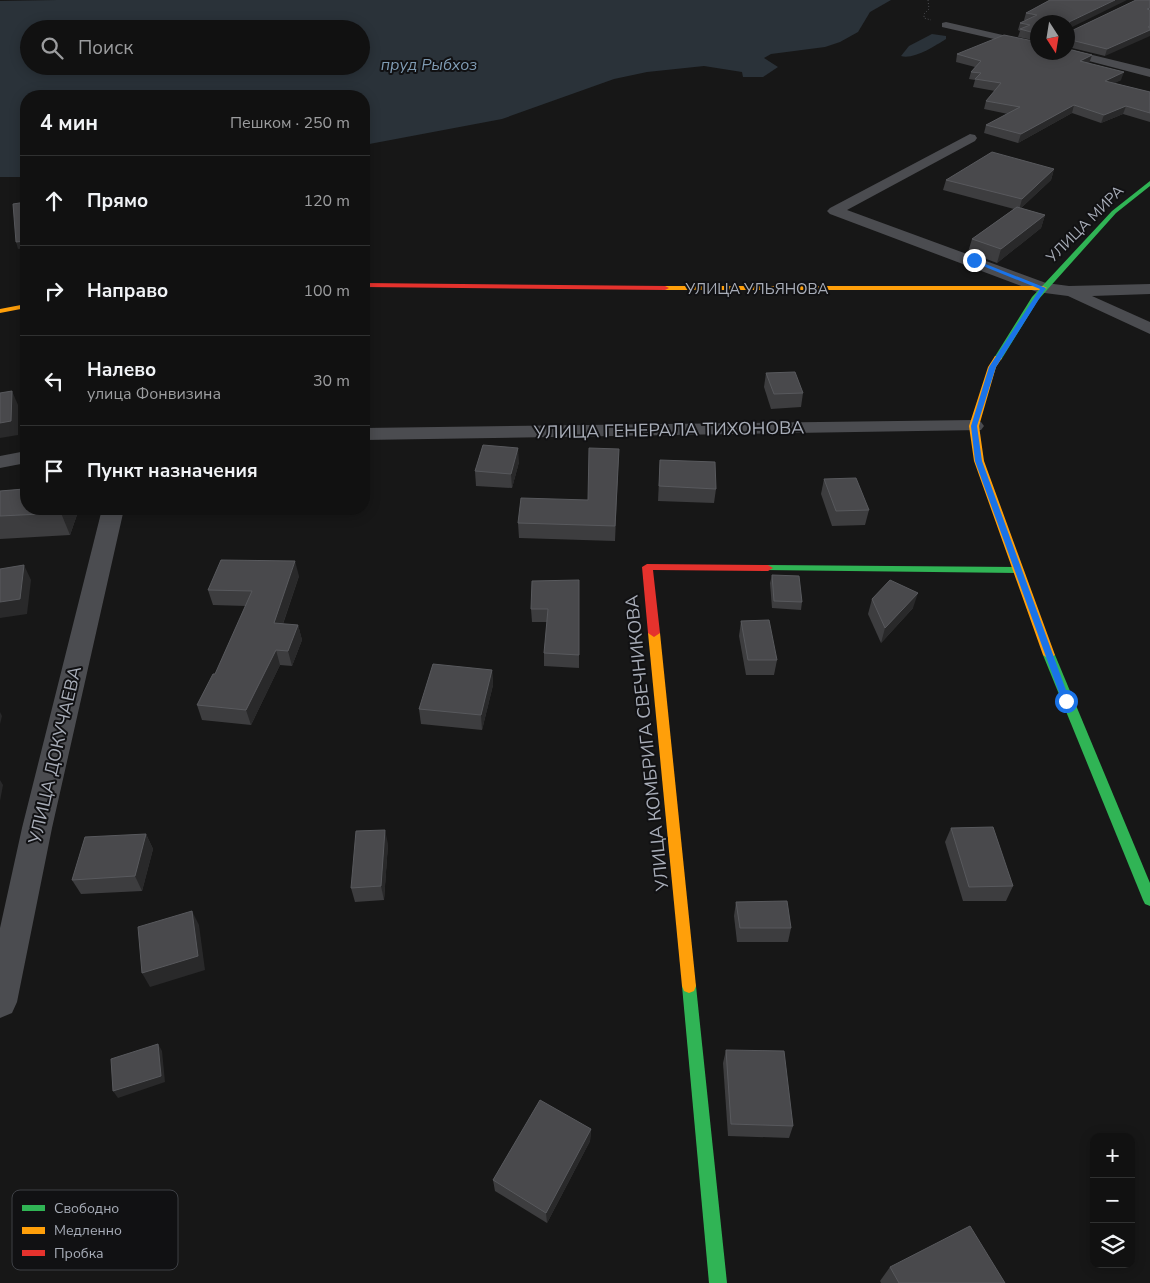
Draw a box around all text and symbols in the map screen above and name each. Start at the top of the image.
north arrow [1030,15,1075,60]
search box [20,20,370,75]
icon: search [38,34,66,62]
text: Поиск [78,35,133,61]
water label: пруд Рыбхоз [381,54,477,76]
text: 4 мин [40,109,98,137]
text: Пешком · 250 m [230,112,350,134]
street label: УЛИЦА МИРА [1041,181,1128,268]
icon: ahead [40,187,68,215]
text: Прямо [87,188,148,214]
text: 120 m [303,190,350,212]
route end [963,249,986,272]
icon: right [40,277,68,305]
text: Направо [87,278,168,304]
street label: УЛИЦА УЛЬЯНОВА [684,279,829,299]
text: 100 m [303,280,350,302]
text: Налево [87,357,156,383]
icon: left [40,367,68,395]
text: 30 m [313,370,350,392]
text: улица Фонвизина [87,383,221,405]
street label: УЛИЦА ГЕНЕРАЛА ТИХОНОВА [532,416,805,444]
icon: arrive [40,457,68,485]
text: Пункт назначения [87,458,258,484]
street label: УЛИЦА КОМБРИГА СВЕЧНИКОВА [620,594,675,893]
street label: УЛИЦА ДОКУЧАЕВА [23,664,87,847]
route start [1055,690,1078,713]
map controls [1090,1133,1135,1268]
button: + [1090,1133,1135,1178]
button: − [1090,1178,1135,1223]
legend [12,1190,178,1270]
text: Свободно [54,1199,119,1218]
text: Медленно [54,1221,122,1240]
button: layers [1090,1223,1135,1268]
text: Пробка [54,1244,104,1263]

